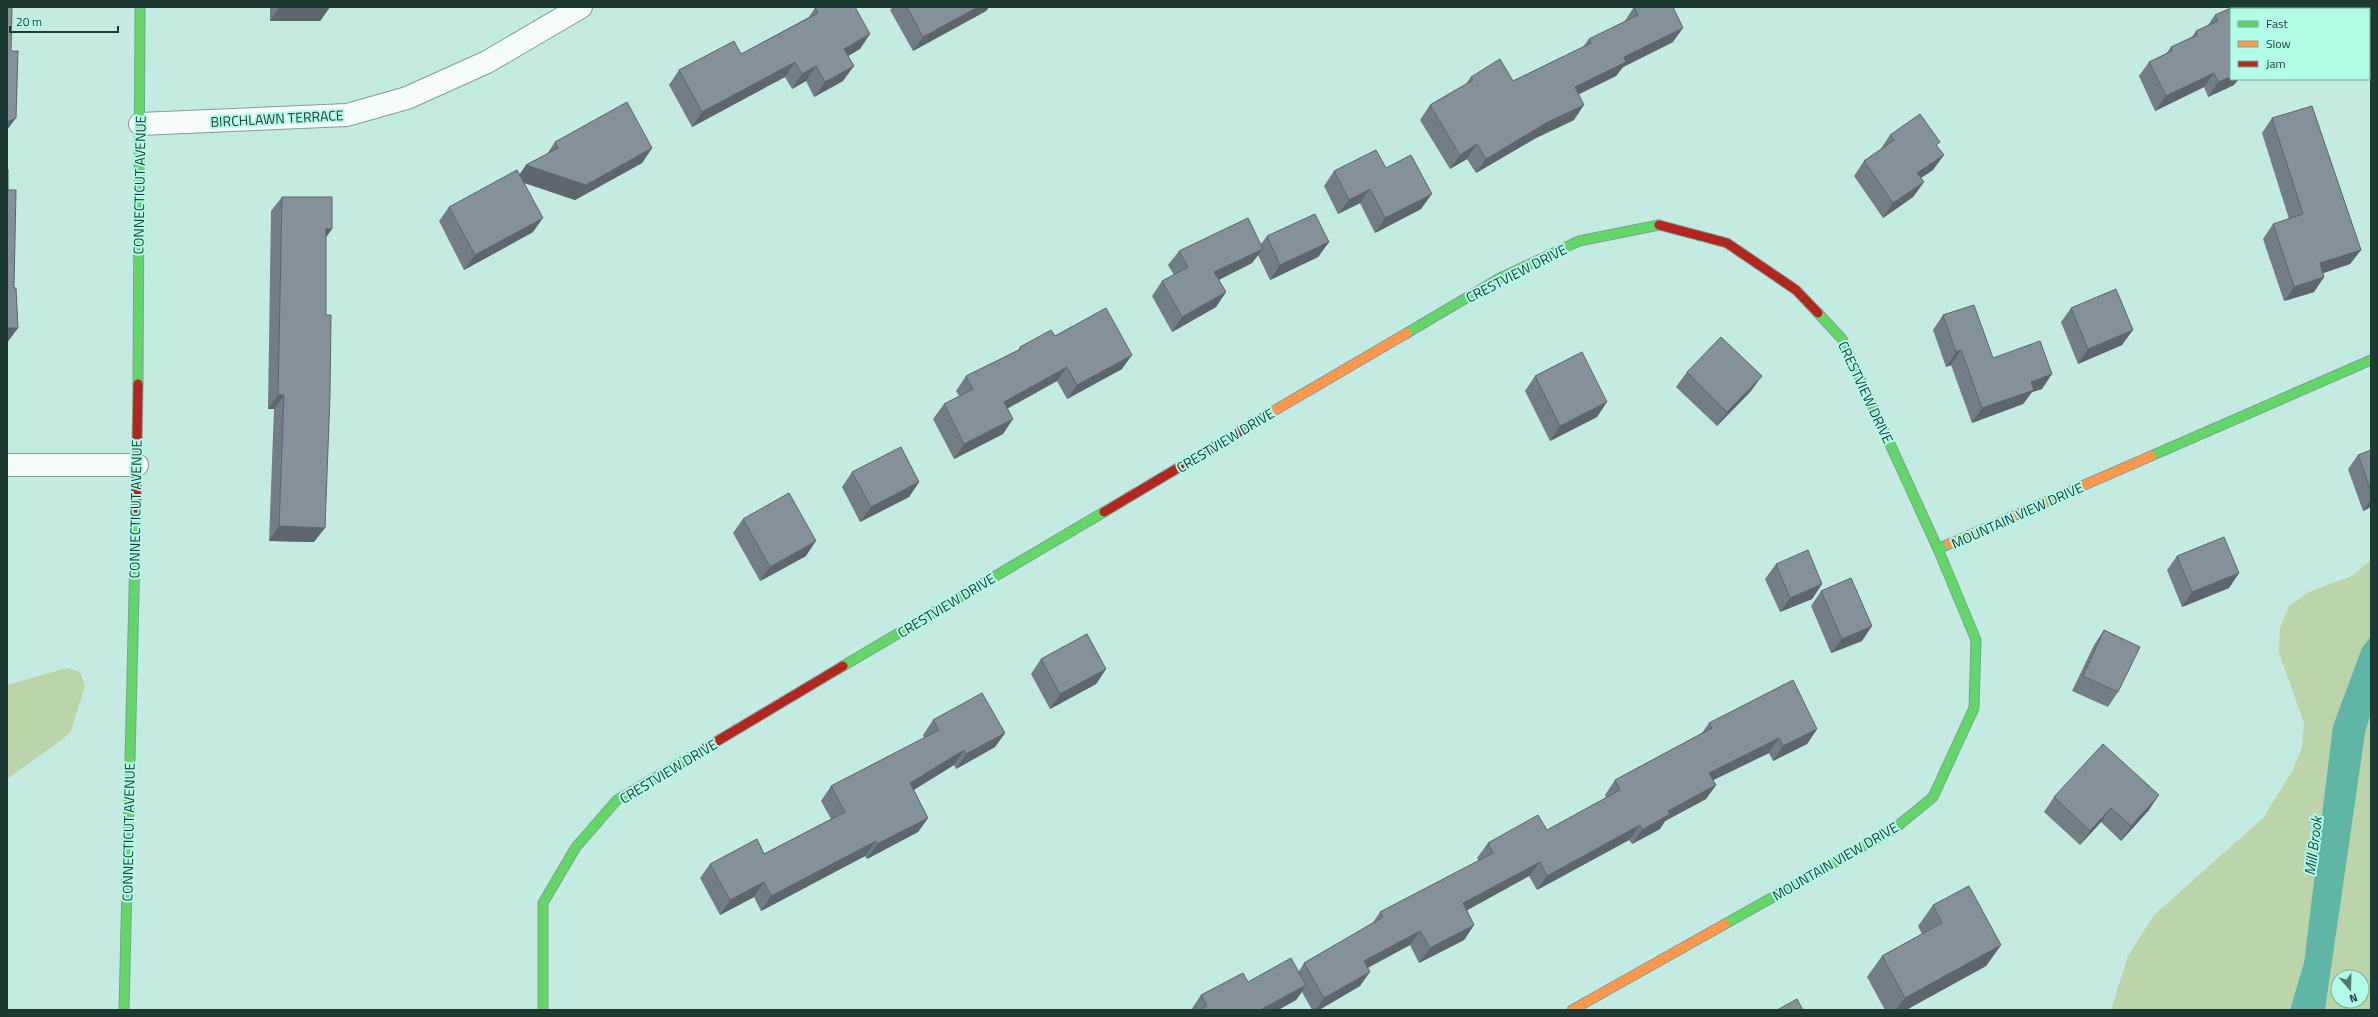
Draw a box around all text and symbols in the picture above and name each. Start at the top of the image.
scale bar [10,8,118,34]
legend [2230,8,2370,80]
text: 20 m [16,12,42,31]
text: Fast [2266,14,2289,33]
text: Slow [2266,34,2291,53]
text: Jam [2266,54,2286,73]
street label: BIRCHLAWN TERRACE [210,104,344,132]
street label: CONNECTICUT AVENUE [127,115,151,255]
street label: CRESTVIEW DRIVE [1462,238,1570,307]
street label: CRESTVIEW DRIVE [1833,337,1899,447]
street label: CRESTVIEW DRIVE [1172,402,1278,478]
street label: CONNECTICUT AVENUE [123,439,147,579]
street label: MOUNTAIN VIEW DRIVE [1948,476,2087,554]
street label: CRESTVIEW DRIVE [893,567,999,643]
street label: CRESTVIEW DRIVE [615,733,721,809]
street label: CONNECTICUT AVENUE [116,762,140,902]
water label: Mill Brook [2298,813,2328,877]
street label: MOUNTAIN VIEW DRIVE [1768,816,1902,906]
north arrow [2330,969,2370,1009]
text: N [2347,990,2360,1007]

